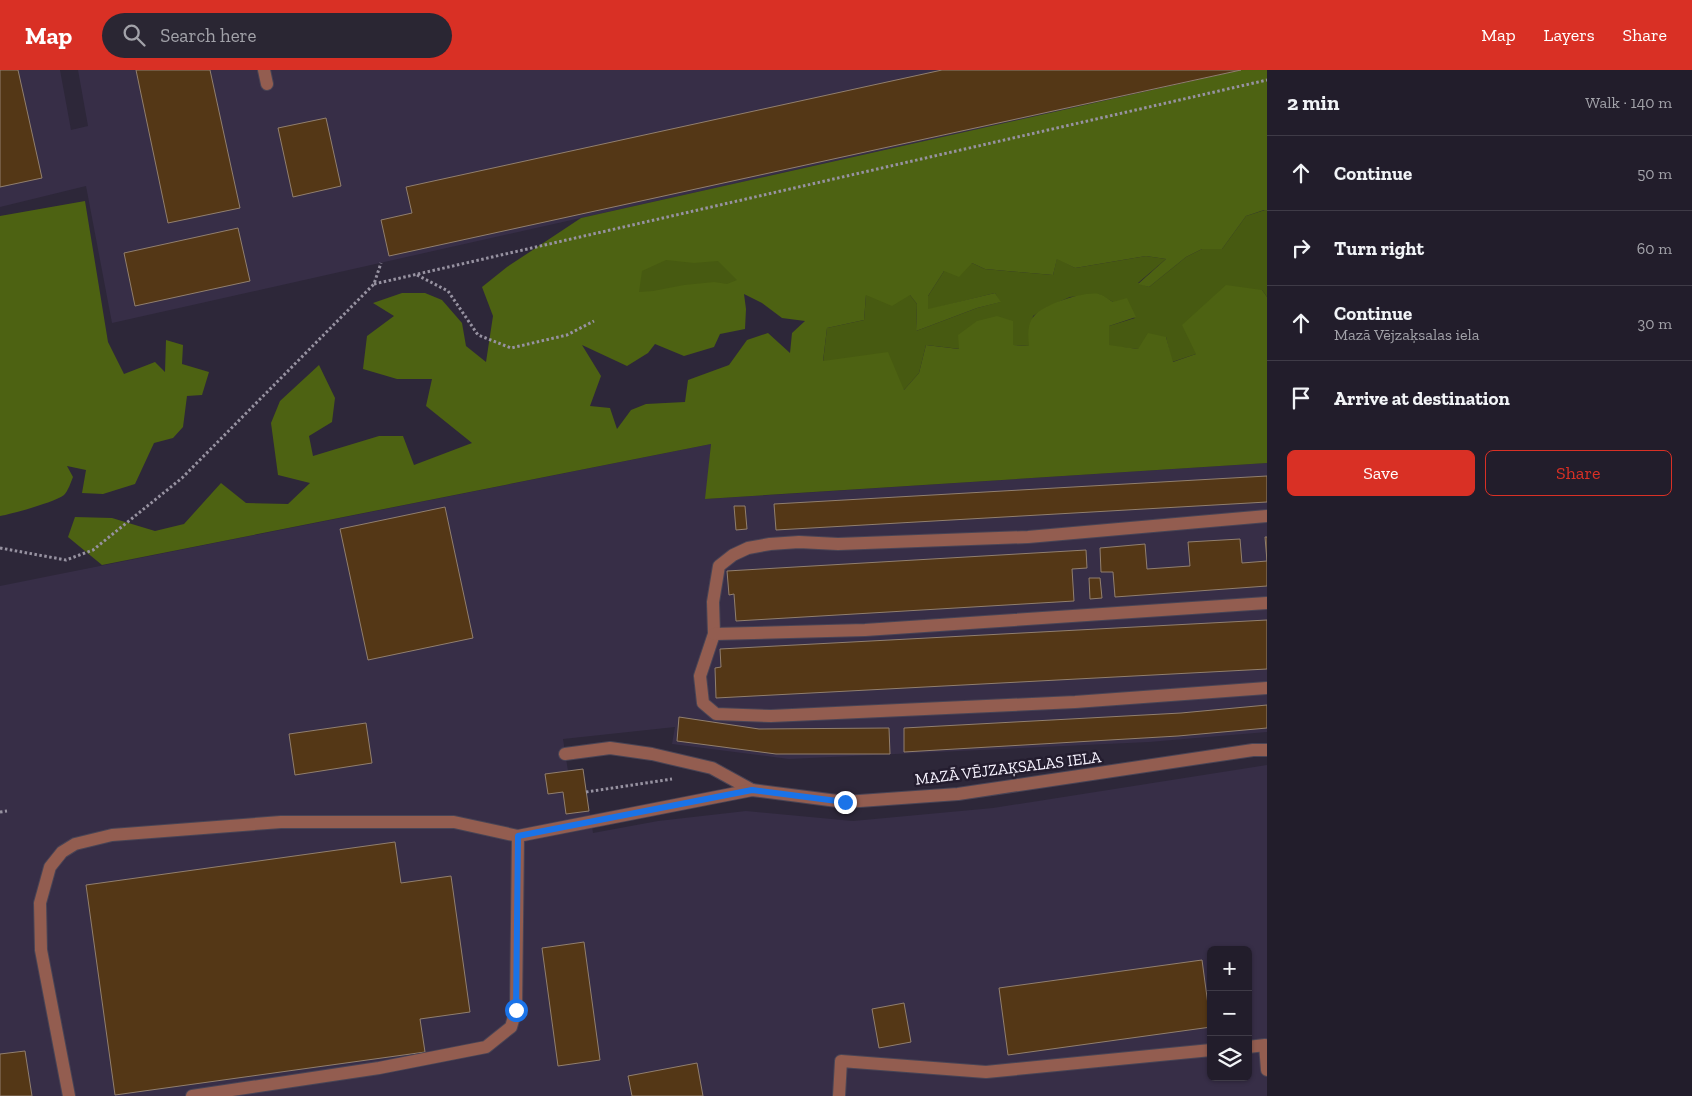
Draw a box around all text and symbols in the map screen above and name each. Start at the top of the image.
search box [102,13,452,58]
text: Map [25,21,72,50]
icon: search [120,21,148,49]
text: Search here [160,24,257,47]
text: Map [1481,24,1516,46]
text: Layers [1544,24,1595,46]
text: Share [1623,24,1667,46]
text: 2 min [1287,90,1339,115]
text: Walk · 140 m [1585,93,1672,112]
icon: ahead [1287,159,1315,187]
text: Continue [1334,162,1412,185]
text: 50 m [1637,164,1672,183]
icon: right [1287,234,1315,262]
text: Turn right [1334,237,1424,260]
text: 60 m [1637,239,1672,258]
text: Continue [1334,302,1412,325]
icon: ahead [1287,309,1315,337]
text: 30 m [1638,314,1672,333]
text: Mazā Vējzaķsalas iela [1334,325,1480,344]
icon: arrive [1287,384,1315,412]
text: Arrive at destination [1334,387,1510,410]
button: Save [1287,450,1475,496]
button: Share [1485,450,1672,496]
street label: MAZĀ VĒJZAĶSALAS IELA [914,747,1103,789]
route end [834,791,857,814]
map controls [1207,946,1252,1081]
button: + [1207,946,1252,991]
button: − [1207,991,1252,1036]
route start [505,999,528,1022]
button: layers [1207,1036,1252,1081]

